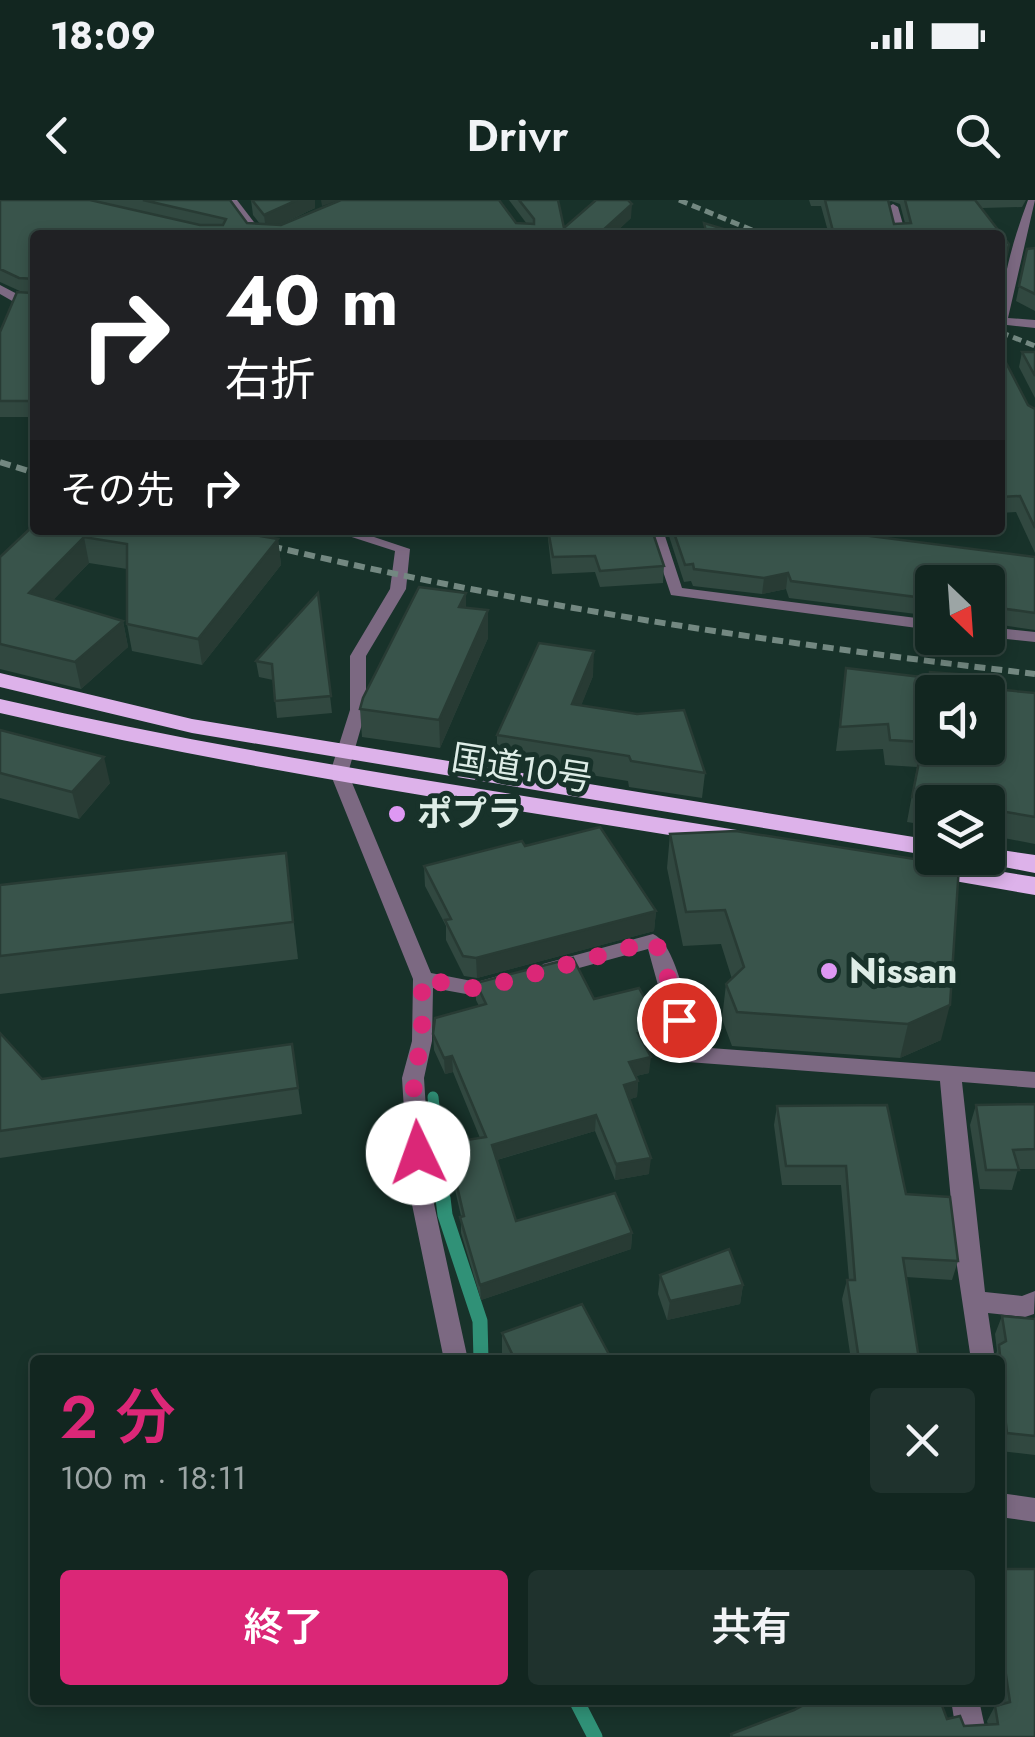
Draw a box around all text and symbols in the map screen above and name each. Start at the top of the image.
text: 18:09 [50,8,156,63]
text: Drivr [466,103,569,168]
icon: back [30,108,85,163]
icon: search [950,108,1005,163]
text: 40 m [225,250,399,351]
icon: right [60,270,190,400]
text: 右折 [225,347,315,412]
icon: right [194,460,249,515]
text: その先 [60,462,174,517]
north arrow [915,565,1005,655]
map controls [915,565,1005,875]
button: sound [915,675,1005,765]
street label: 国道10号 [448,732,596,804]
button: layers [915,785,1005,875]
place label: ポプラ [417,789,522,839]
marker: ポプラ [386,803,408,825]
place label: Nissan [849,946,957,996]
marker: Nissan [818,960,840,982]
pin [637,978,722,1063]
icon: arrive [652,993,707,1048]
position arrow [366,1101,470,1205]
text: 2 分 [60,1374,176,1461]
button: close [870,1388,975,1493]
text: 100 m · 18:11 [60,1455,246,1501]
button: 終了 [60,1570,508,1685]
button: 共有 [528,1570,975,1685]

